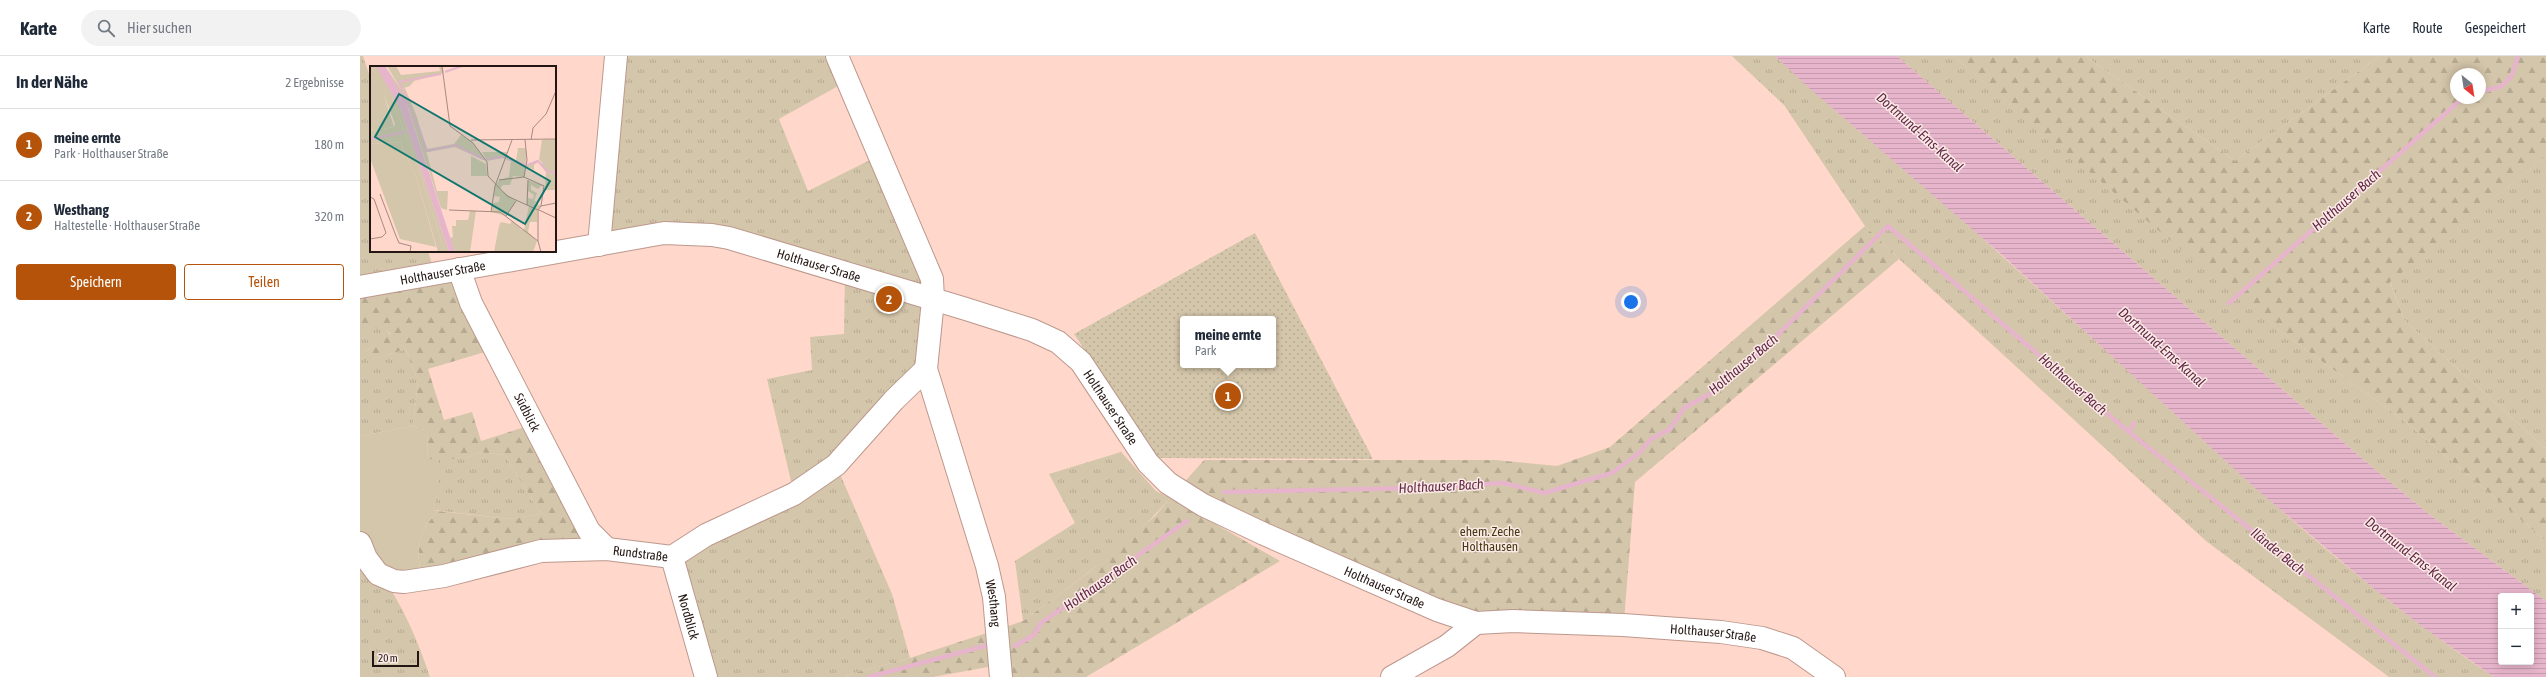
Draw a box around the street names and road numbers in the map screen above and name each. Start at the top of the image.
street label: Holthauser Straße [775,246,863,285]
street label: Holthauser Straße [399,258,487,288]
street label: Holthauser Straße [1080,367,1141,448]
street label: Südblick [511,391,543,434]
street label: Rundstraße [612,543,669,564]
street label: Holthauser Straße [1342,563,1427,612]
street label: Westhang [982,578,1004,628]
street label: Nordblick [675,592,702,642]
street label: Holthauser Straße [1670,621,1757,645]

